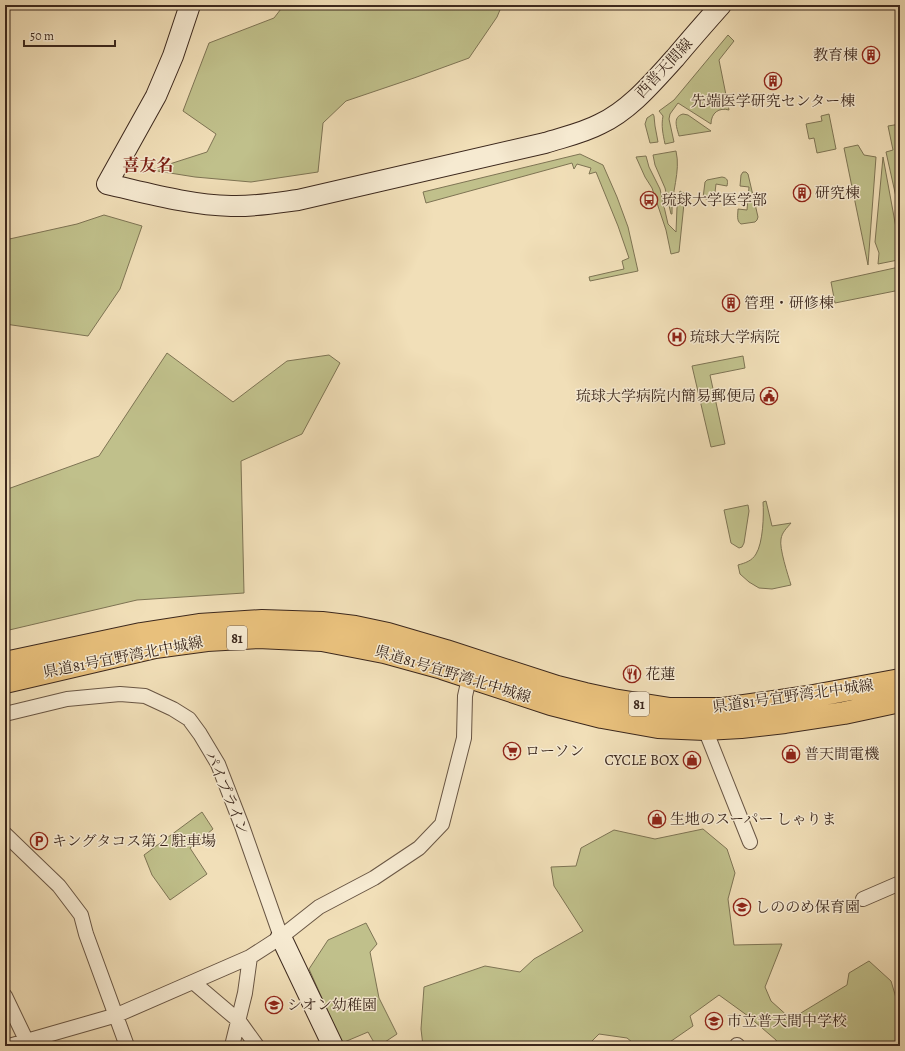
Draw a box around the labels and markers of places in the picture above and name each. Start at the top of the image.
place label: 教育棟 [813,45,858,65]
building icon: 教育棟 [861,45,881,65]
building icon: 先端医学研究センター棟 [763,71,783,91]
place label: 先端医学研究センター棟 [691,91,855,111]
building icon: 研究棟 [792,183,812,203]
place label: 研究棟 [815,183,860,203]
bus stop icon: 琉球大学医学部 [639,190,659,210]
place label: 琉球大学医学部 [662,190,767,210]
building icon: 管理・研修棟 [721,293,741,313]
place label: 管理・研修棟 [744,293,834,313]
hospital icon: 琉球大学病院 [667,327,687,347]
place label: 琉球大学病院 [690,327,780,347]
place label: 琉球大学病院内簡易郵便局 [576,386,756,406]
public building icon: 琉球大学病院内簡易郵便局 [759,386,779,406]
restaurant icon: 花蓮 [622,664,642,684]
place label: 花蓮 [645,664,675,684]
supermarket icon: ローソン [502,741,522,761]
place label: ローソン [525,741,584,761]
shop icon: 普天間電機 [781,744,801,764]
place label: 普天間電機 [804,744,879,764]
place label: CYCLE BOX [604,750,679,770]
shop icon: CYCLE BOX [682,750,702,770]
shop icon: 生地のスーパー しゃりま [647,809,667,829]
place label: 生地のスーパー しゃりま [670,809,836,829]
parking icon: キングタコス第２駐車場 [29,831,49,851]
place label: キングタコス第２駐車場 [52,831,216,851]
school or university icon: しののめ保育園 [732,897,752,917]
place label: しののめ保育園 [755,897,860,917]
school or university icon: シオン幼稚園 [264,995,284,1015]
place label: シオン幼稚園 [287,995,377,1015]
school or university icon: 市立普天間中学校 [704,1011,724,1031]
place label: 市立普天間中学校 [727,1011,847,1031]

